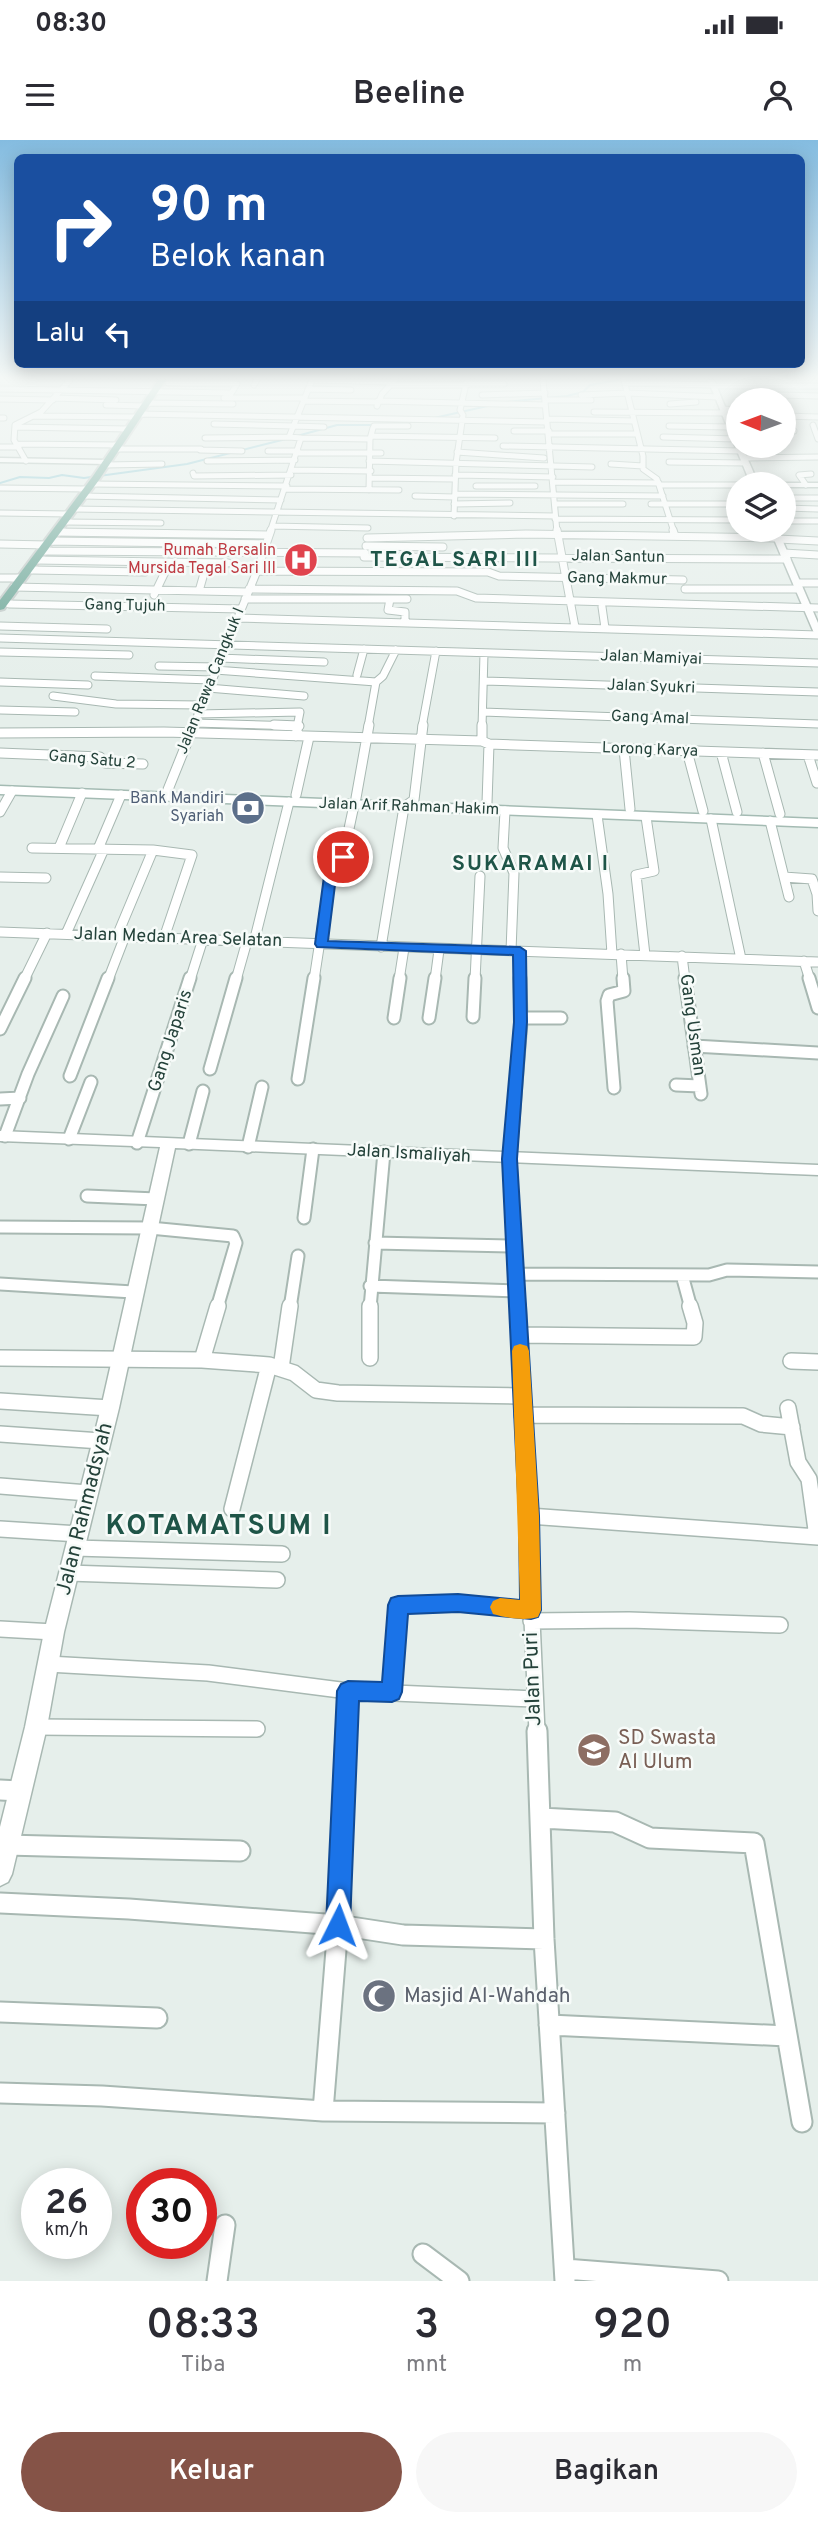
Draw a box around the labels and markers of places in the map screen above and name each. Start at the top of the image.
place label: Rumah Bersalin Mursida Tegal Sari III [128,541,276,579]
hospital icon: Rumah Bersalin Mursida Tegal Sari III [282,541,320,579]
place label: Bank Mandiri Syariah [130,789,224,827]
bank icon: Bank Mandiri Syariah [229,789,267,827]
pin [313,827,373,887]
place label: SD Swasta Al Ulum [618,1725,716,1776]
school or university icon: SD Swasta Al Ulum [575,1731,613,1769]
mosque icon: Masjid Al-Wahdah [360,1977,398,2015]
place label: Masjid Al-Wahdah [404,1983,571,2010]

